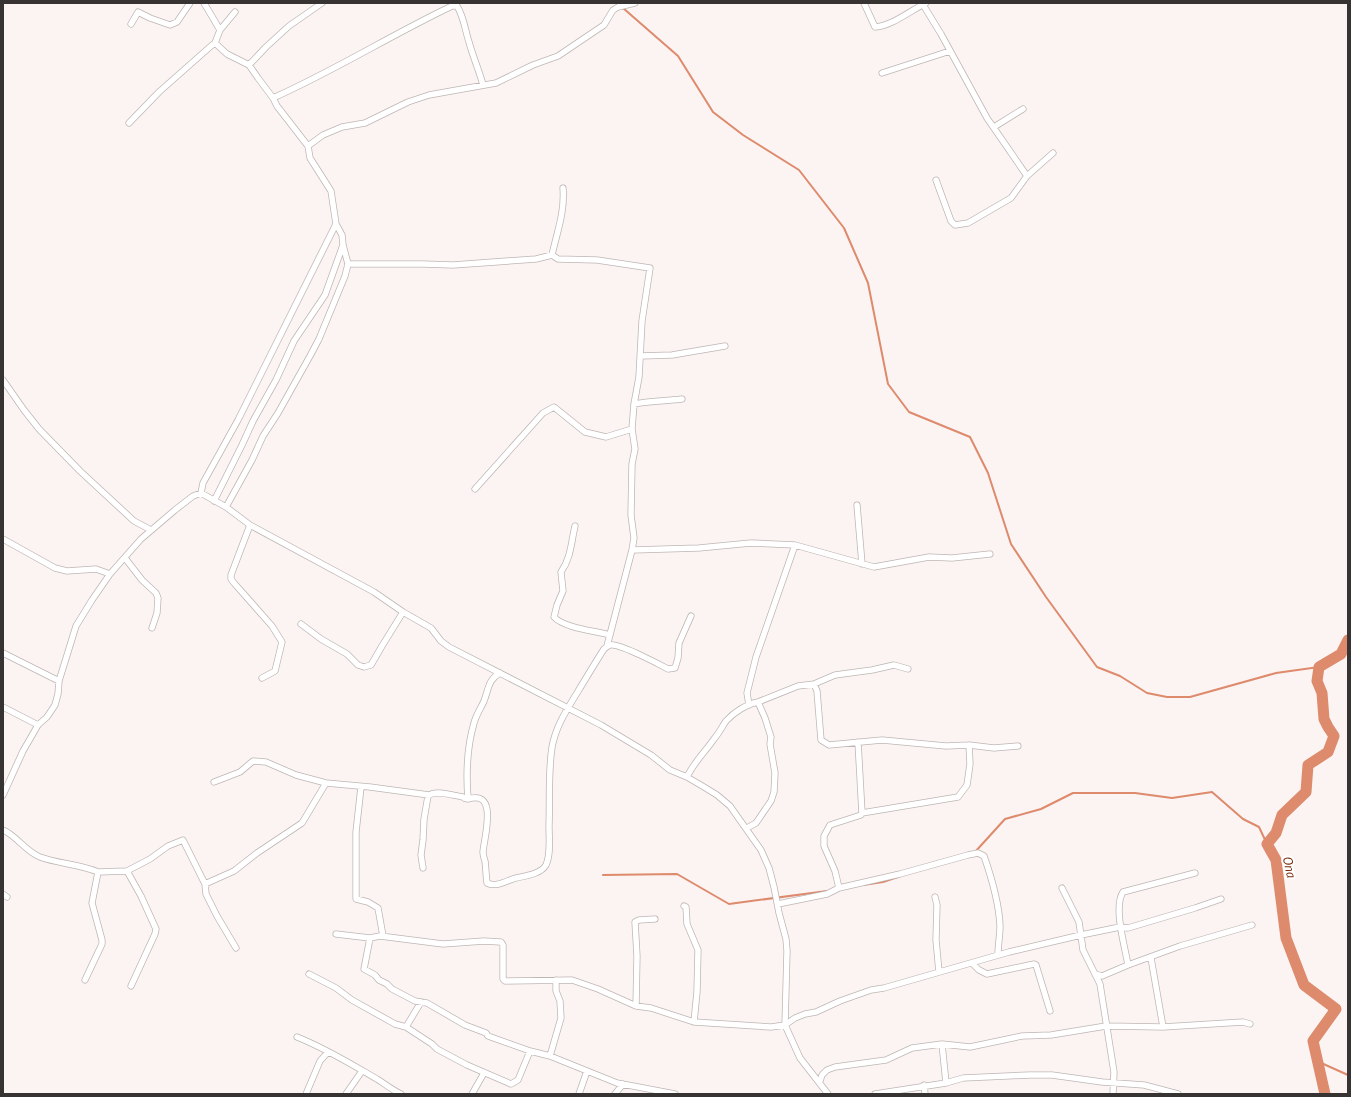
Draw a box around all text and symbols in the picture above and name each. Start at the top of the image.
water label: Ona [1279,855,1300,880]

